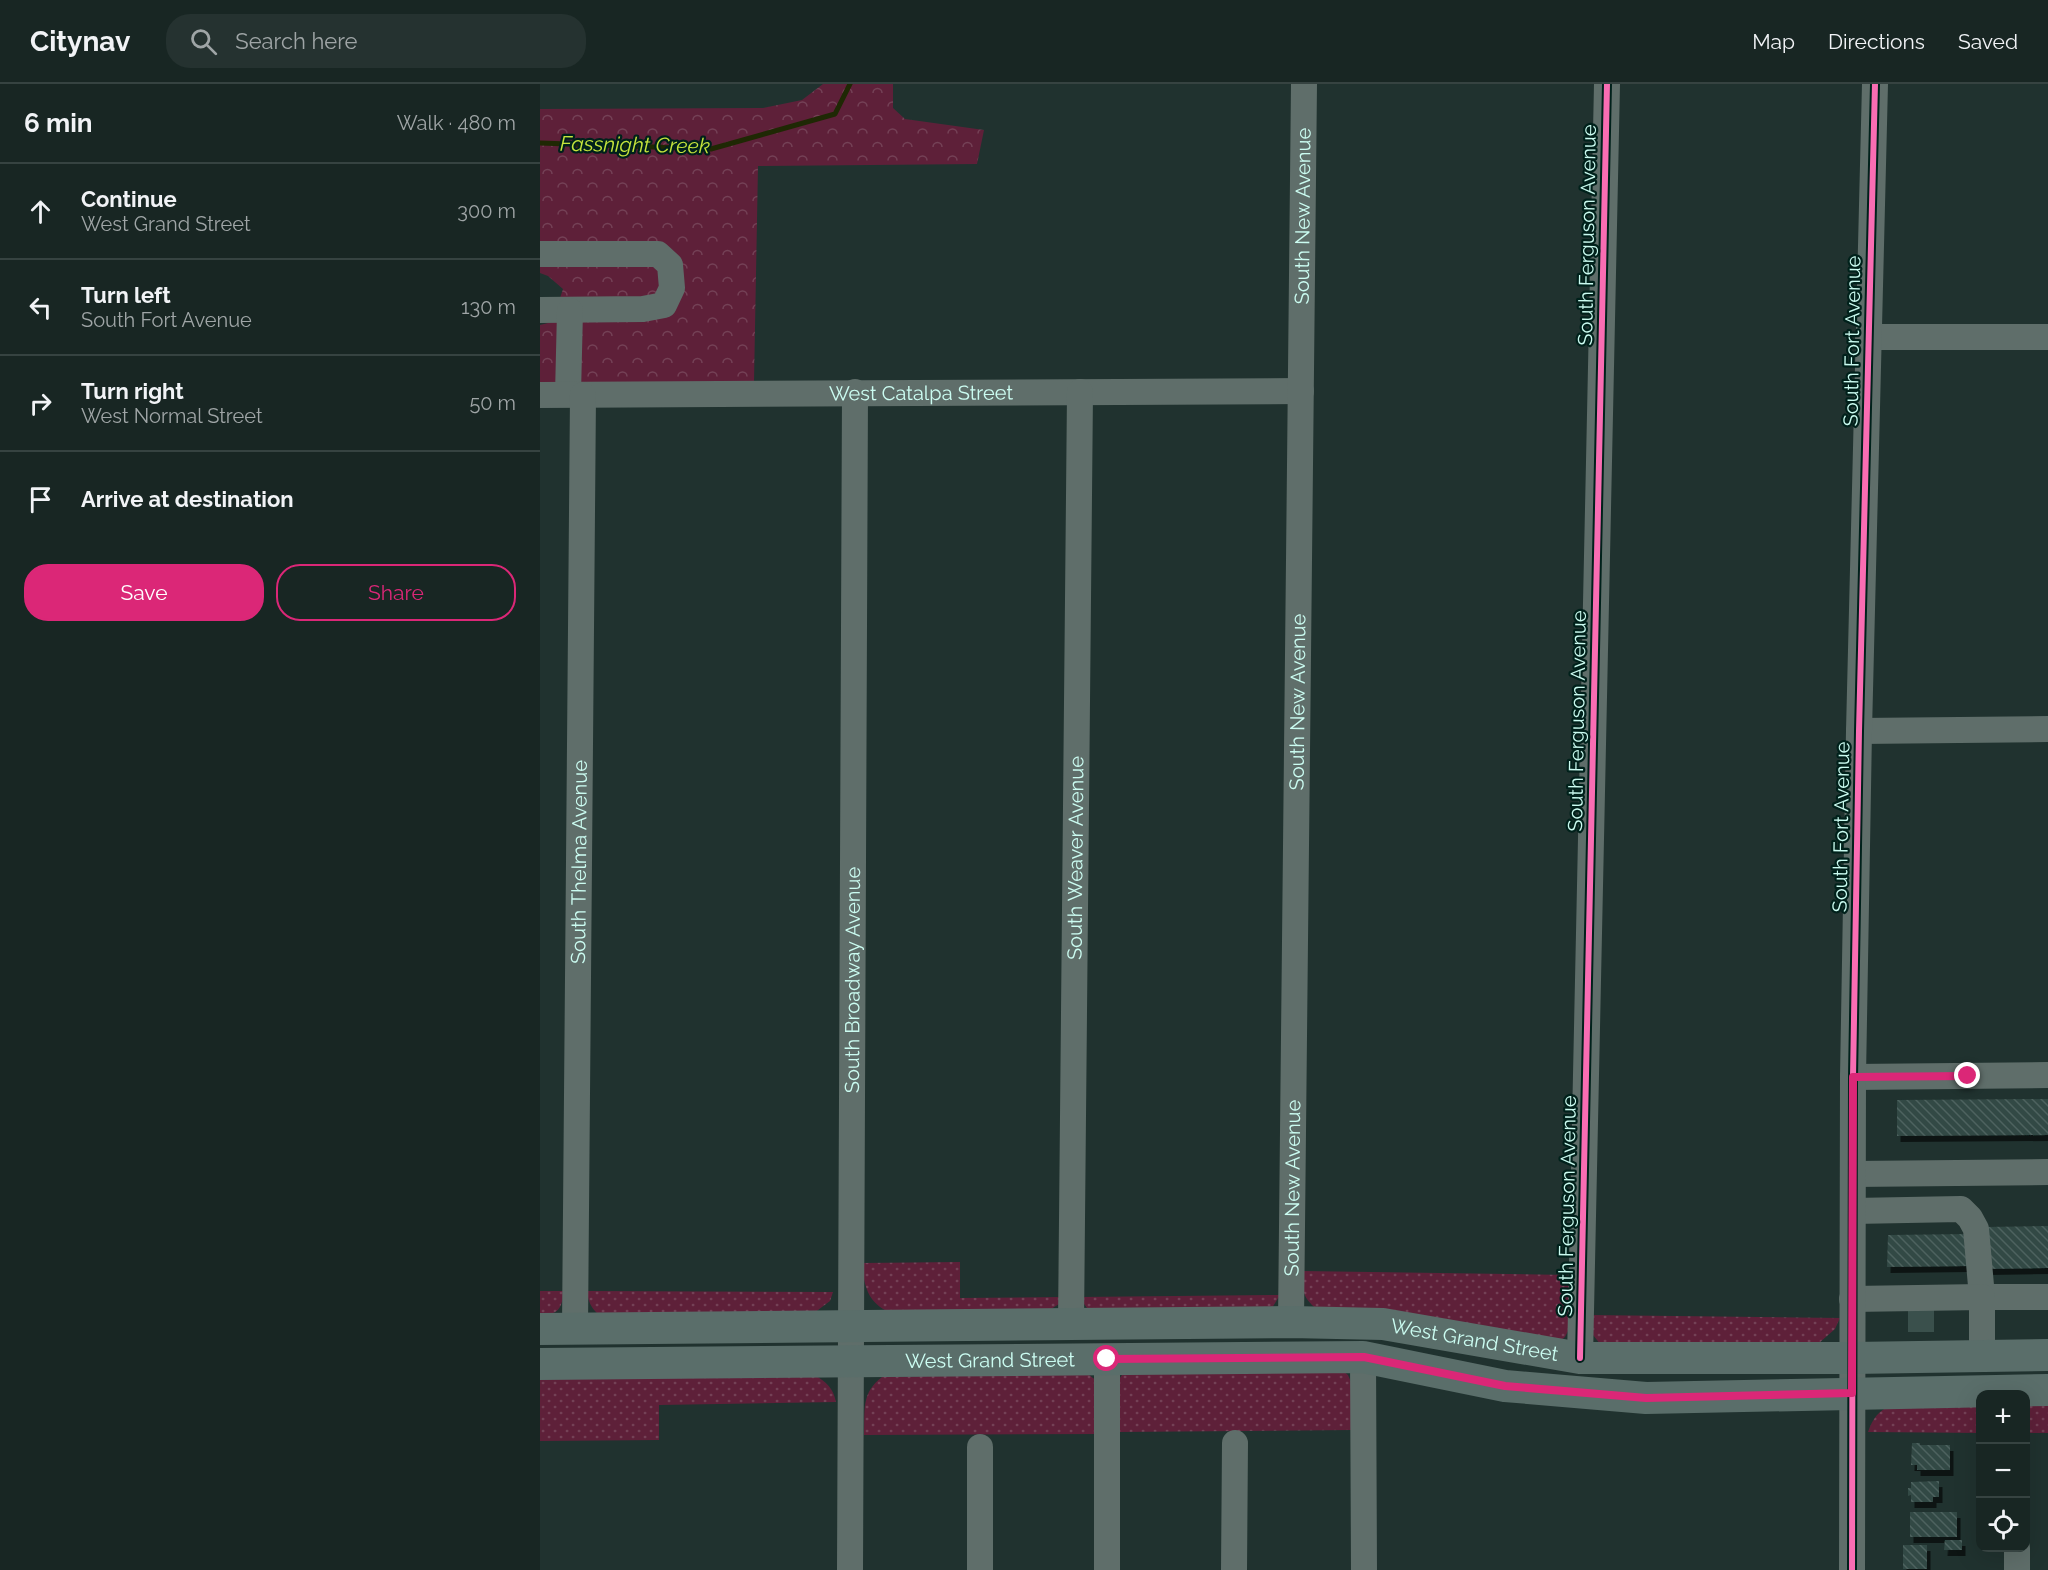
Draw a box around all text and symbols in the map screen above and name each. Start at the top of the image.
search box [166,14,586,68]
text: Citynav [30,25,130,58]
icon: search [187,25,220,58]
text: Search here [235,28,357,54]
text: Map [1752,29,1795,54]
text: Directions [1828,29,1925,54]
text: Saved [1958,29,2018,54]
text: 6 min [24,108,93,138]
text: Walk · 480 m [397,111,516,135]
street label: South Ferguson Avenue [1573,124,1601,346]
street label: South New Avenue [1290,127,1316,304]
water label: Fassnight Creek [560,131,710,158]
text: Continue [81,186,177,212]
icon: ahead [24,195,57,228]
text: 300 m [457,199,516,223]
text: West Grand Street [81,212,251,236]
street label: South Fort Avenue [1839,255,1865,427]
text: Turn left [81,282,171,308]
icon: left [24,291,57,324]
text: 130 m [461,295,516,319]
text: South Fort Avenue [81,308,252,332]
text: Turn right [81,378,184,404]
street label: West Catalpa Street [829,381,1014,405]
icon: right [24,387,57,420]
text: 50 m [469,391,516,415]
text: West Normal Street [81,404,263,428]
icon: arrive [24,483,57,516]
text: Arrive at destination [81,486,294,512]
button: Save [24,564,264,621]
button: Share [276,564,516,621]
street label: South Ferguson Avenue [1563,610,1591,832]
street label: South New Avenue [1285,613,1310,790]
street label: South Fort Avenue [1828,741,1854,913]
street label: South Weaver Avenue [1063,756,1088,960]
street label: South Thelma Avenue [566,760,592,964]
street label: South Broadway Avenue [840,867,865,1093]
route end [1954,1062,1980,1088]
street label: South Ferguson Avenue [1553,1095,1581,1317]
street label: South New Avenue [1279,1099,1305,1276]
street label: West Grand Street [1389,1314,1561,1366]
route start [1093,1345,1119,1371]
street label: West Grand Street [905,1347,1075,1373]
map controls [1976,1390,2030,1552]
button: + [1976,1390,2030,1444]
button: − [1976,1444,2030,1498]
button: locate [1976,1498,2030,1552]

